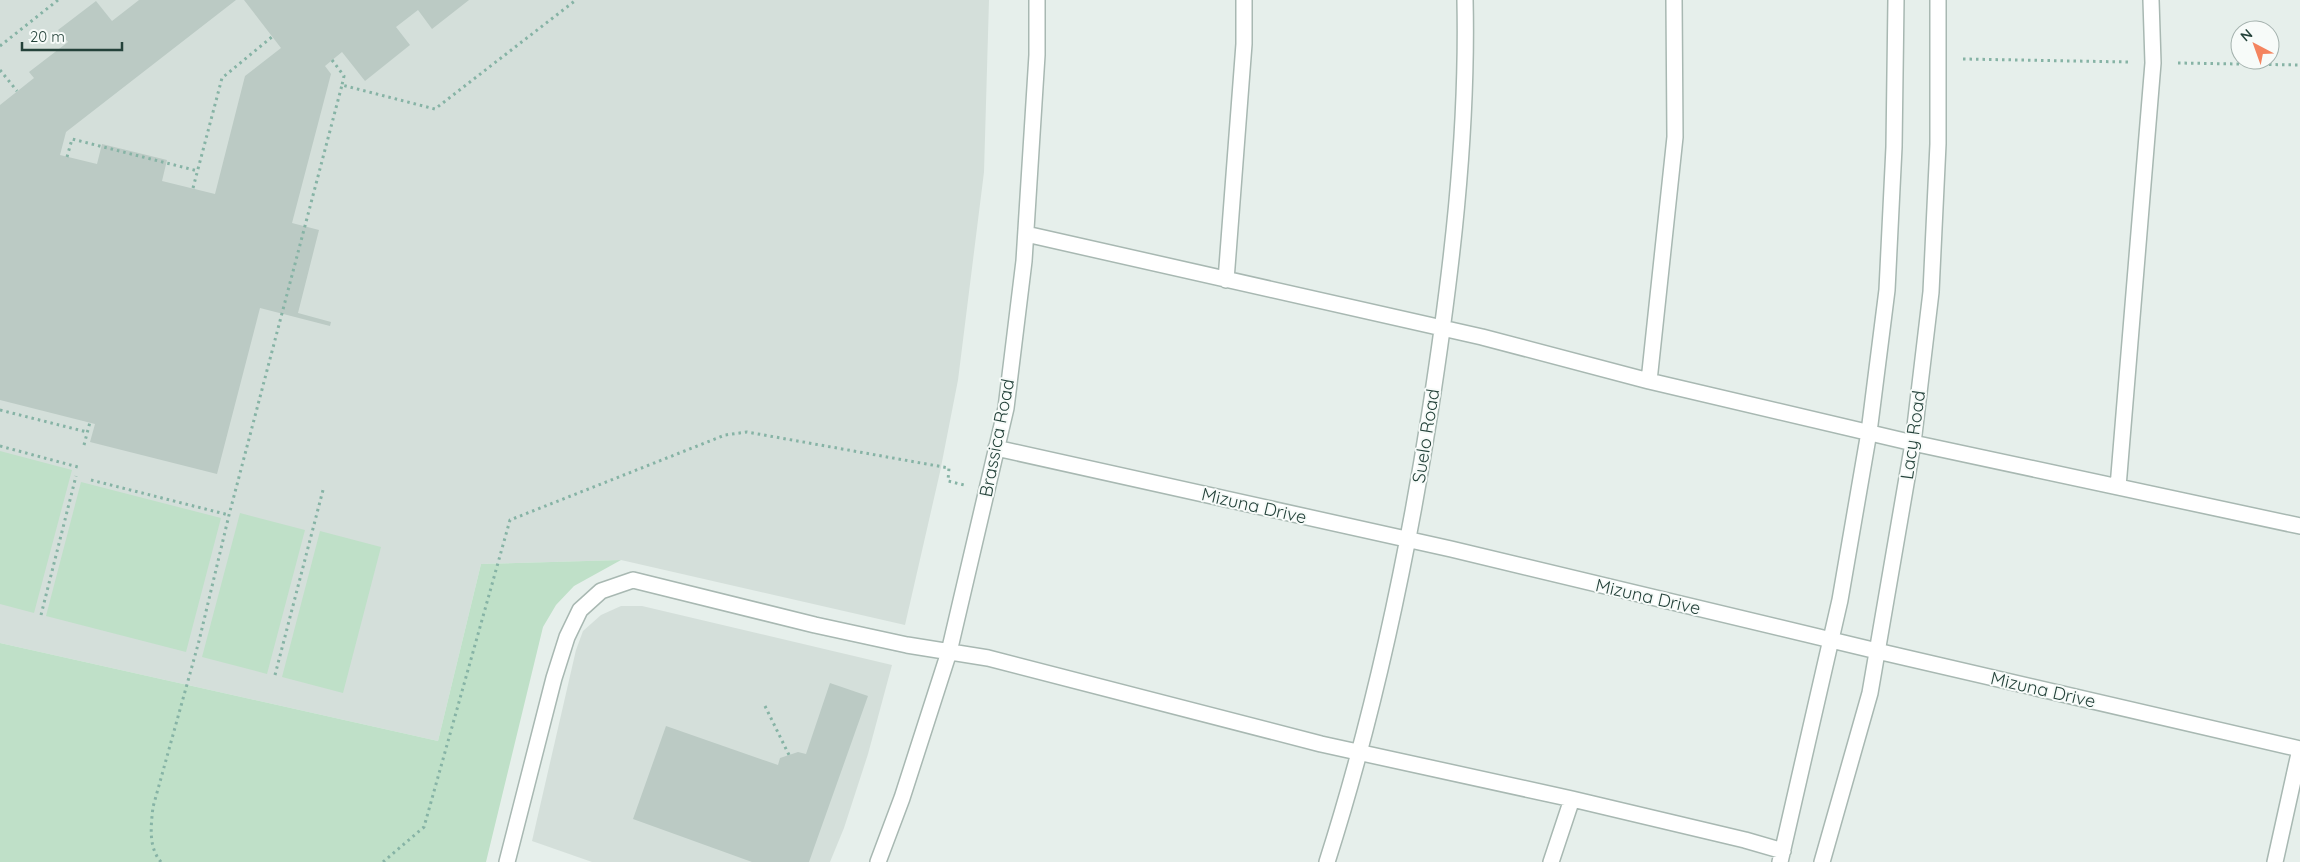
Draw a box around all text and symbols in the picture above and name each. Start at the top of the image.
scale bar [22,20,122,52]
north arrow [2230,20,2280,70]
text: N [2237,25,2256,45]
text: 20 m [30,27,65,46]
street label: Brassica Road [974,377,1019,499]
street label: Suelo Road [1407,387,1444,485]
street label: Lacy Road [1895,389,1930,481]
street label: Mizuna Drive [1199,482,1309,529]
street label: Mizuna Drive [1593,573,1703,620]
street label: Mizuna Drive [1988,666,2098,713]

